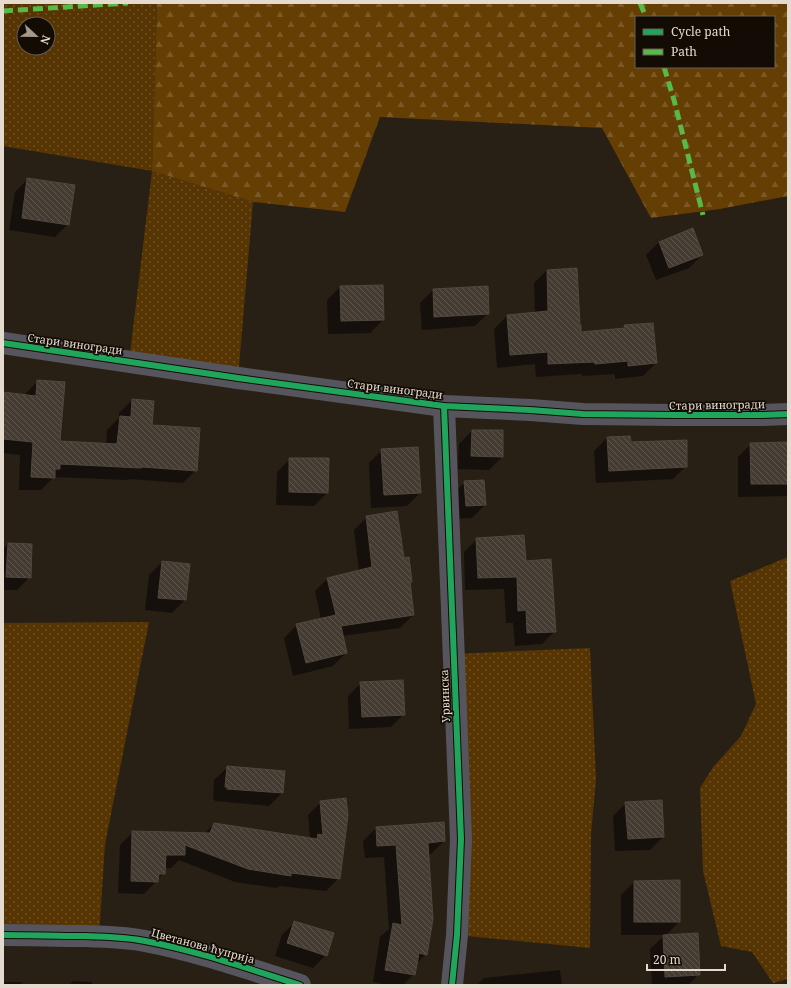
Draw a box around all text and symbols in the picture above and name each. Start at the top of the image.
north arrow [16,16,56,56]
legend [635,16,775,68]
text: Cycle path [671,23,731,40]
text: N [37,33,54,47]
text: Path [671,43,697,60]
street label: Стари виногради [26,329,124,358]
street label: Стари виногради [346,375,444,402]
street label: Стари виногради [669,396,765,413]
street label: Урвинска [436,669,453,723]
street label: Цветанова ћуприја [150,924,257,967]
scale bar [647,946,725,972]
text: 20 m [653,951,681,968]

